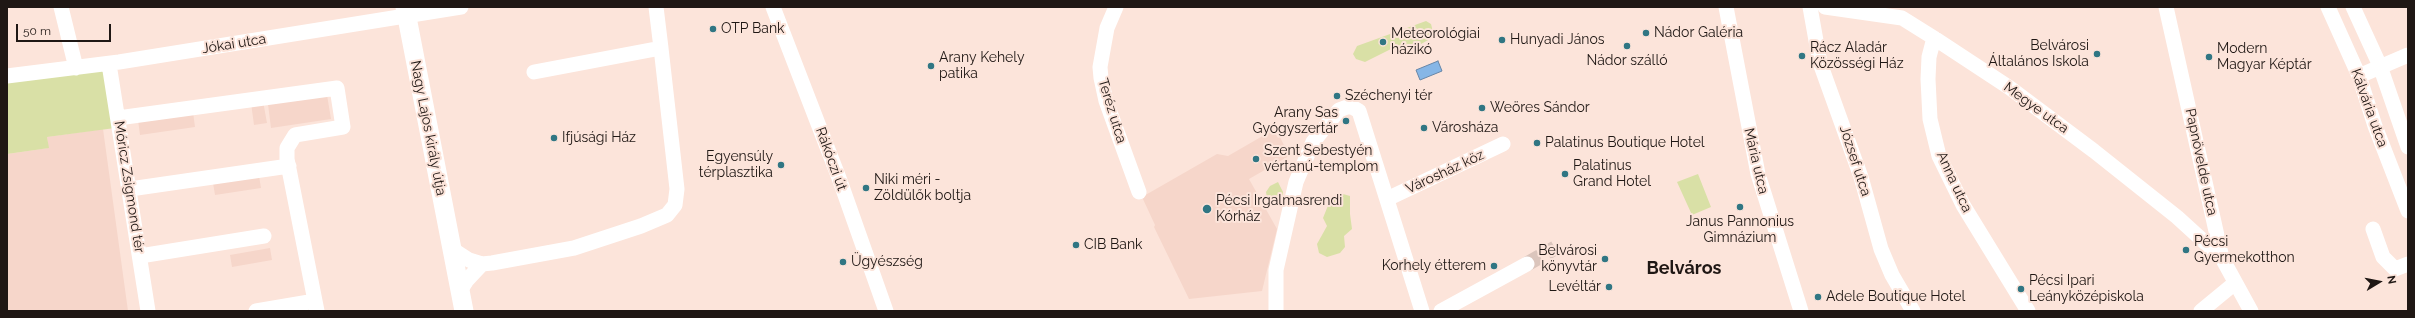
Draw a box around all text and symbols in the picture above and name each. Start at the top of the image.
scale bar [18,16,113,42]
place label: OTP Bank [721,21,785,37]
text: 50 m [23,24,51,38]
marker: OTP Bank [708,24,718,34]
place label: Nádor Galéria [1654,25,1743,41]
place label: Meteorológiai házikó [1391,26,1480,58]
marker: Nádor Galéria [1641,28,1651,38]
street label: Jókai utca [201,31,267,57]
place label: Hunyadi János [1510,32,1605,48]
marker: Hunyadi János [1497,35,1507,45]
marker: Meteorológiai házikó [1378,37,1388,47]
place label: Belvárosi Általános Iskola [1988,38,2089,70]
place label: Rácz Aladár Közösségi Ház [1810,40,1904,72]
marker: Nádor szálló [1622,41,1632,51]
place label: Modern Magyar Képtár [2217,41,2312,74]
marker: Belvárosi Általános Iskola [2092,49,2102,59]
place label: Arany Kehely patika [939,50,1024,82]
marker: Rácz Aladár Közösségi Ház [1797,51,1807,61]
marker: Modern Magyar Képtár [2204,52,2214,62]
place label: Nádor szálló [1586,53,1668,69]
street label: Nagy Lajos király útja [407,59,449,197]
marker: Arany Kehely patika [926,61,936,71]
street label: Kálvária utca [2347,66,2391,150]
street label: Teréz utca [1094,77,1130,145]
street label: Megye utca [2000,79,2072,137]
place label: Széchenyi tér [1345,88,1432,104]
marker: Széchenyi tér [1332,91,1342,101]
place label: Weöres Sándor [1490,100,1590,116]
marker: Weöres Sándor [1477,103,1487,113]
place label: Arany Sas Gyógyszertár [1253,105,1338,138]
street label: Papnövelde utca [2181,107,2221,217]
marker: Arany Sas Gyógyszertár [1341,116,1351,126]
street label: Móricz Zsigmond tér [110,120,148,254]
place label: Városháza [1432,120,1498,136]
marker: Városháza [1419,123,1429,133]
street label: József utca [1836,124,1874,198]
street label: Rákóczi út [812,125,850,193]
street label: Mária utca [1740,126,1772,196]
place label: Ifjúsági Ház [562,130,636,146]
marker: Ifjúsági Ház [549,133,559,143]
place label: Palatinus Boutique Hotel [1545,135,1705,151]
marker: Palatinus Boutique Hotel [1532,138,1542,148]
place label: Szent Sebestyén vértanú-templom [1264,143,1378,176]
street label: Városház köz [1403,147,1487,197]
place label: Egyensúly térplasztika [699,149,773,182]
street label: Anna utca [1933,149,1975,215]
marker: Szent Sebestyén vértanú-templom [1251,154,1261,164]
place label: Palatinus Grand Hotel [1573,158,1651,190]
marker: Egyensúly térplasztika [776,160,786,170]
marker: Palatinus Grand Hotel [1560,169,1570,179]
place label: Niki méri - Zöldülők boltja [874,172,971,204]
marker: Niki méri - Zöldülők boltja [861,183,871,193]
place label: Pécsi Irgalmasrendi Kórház [1216,193,1342,226]
marker: Janus Pannonius Gimnázium [1735,202,1745,212]
marker: Pécsi Irgalmasrendi Kórház [1201,203,1213,215]
place label: Janus Pannonius Gimnázium [1686,214,1794,246]
place label: Pécsi Gyermekotthon [2194,234,2295,266]
place label: CIB Bank [1084,237,1143,253]
marker: CIB Bank [1071,240,1081,250]
place label: Belvárosi könyvtár [1538,243,1597,276]
marker: Pécsi Gyermekotthon [2181,245,2191,255]
place label: Ügyészség [851,254,923,270]
marker: Belvárosi könyvtár [1600,254,1610,264]
marker: Ügyészség [838,257,848,267]
place label: Korhely étterem [1382,258,1486,274]
district label: Belváros [1647,258,1721,280]
marker: Korhely étterem [1489,261,1499,271]
north arrow [2359,262,2399,302]
place label: Pécsi Ipari Leányközépiskola [2029,273,2144,306]
text: N [2384,275,2398,285]
place label: Levéltár [1549,279,1601,295]
marker: Levéltár [1604,282,1614,292]
marker: Pécsi Ipari Leányközépiskola [2016,284,2026,294]
place label: Adele Boutique Hotel [1826,289,1965,305]
marker: Adele Boutique Hotel [1813,292,1823,302]

